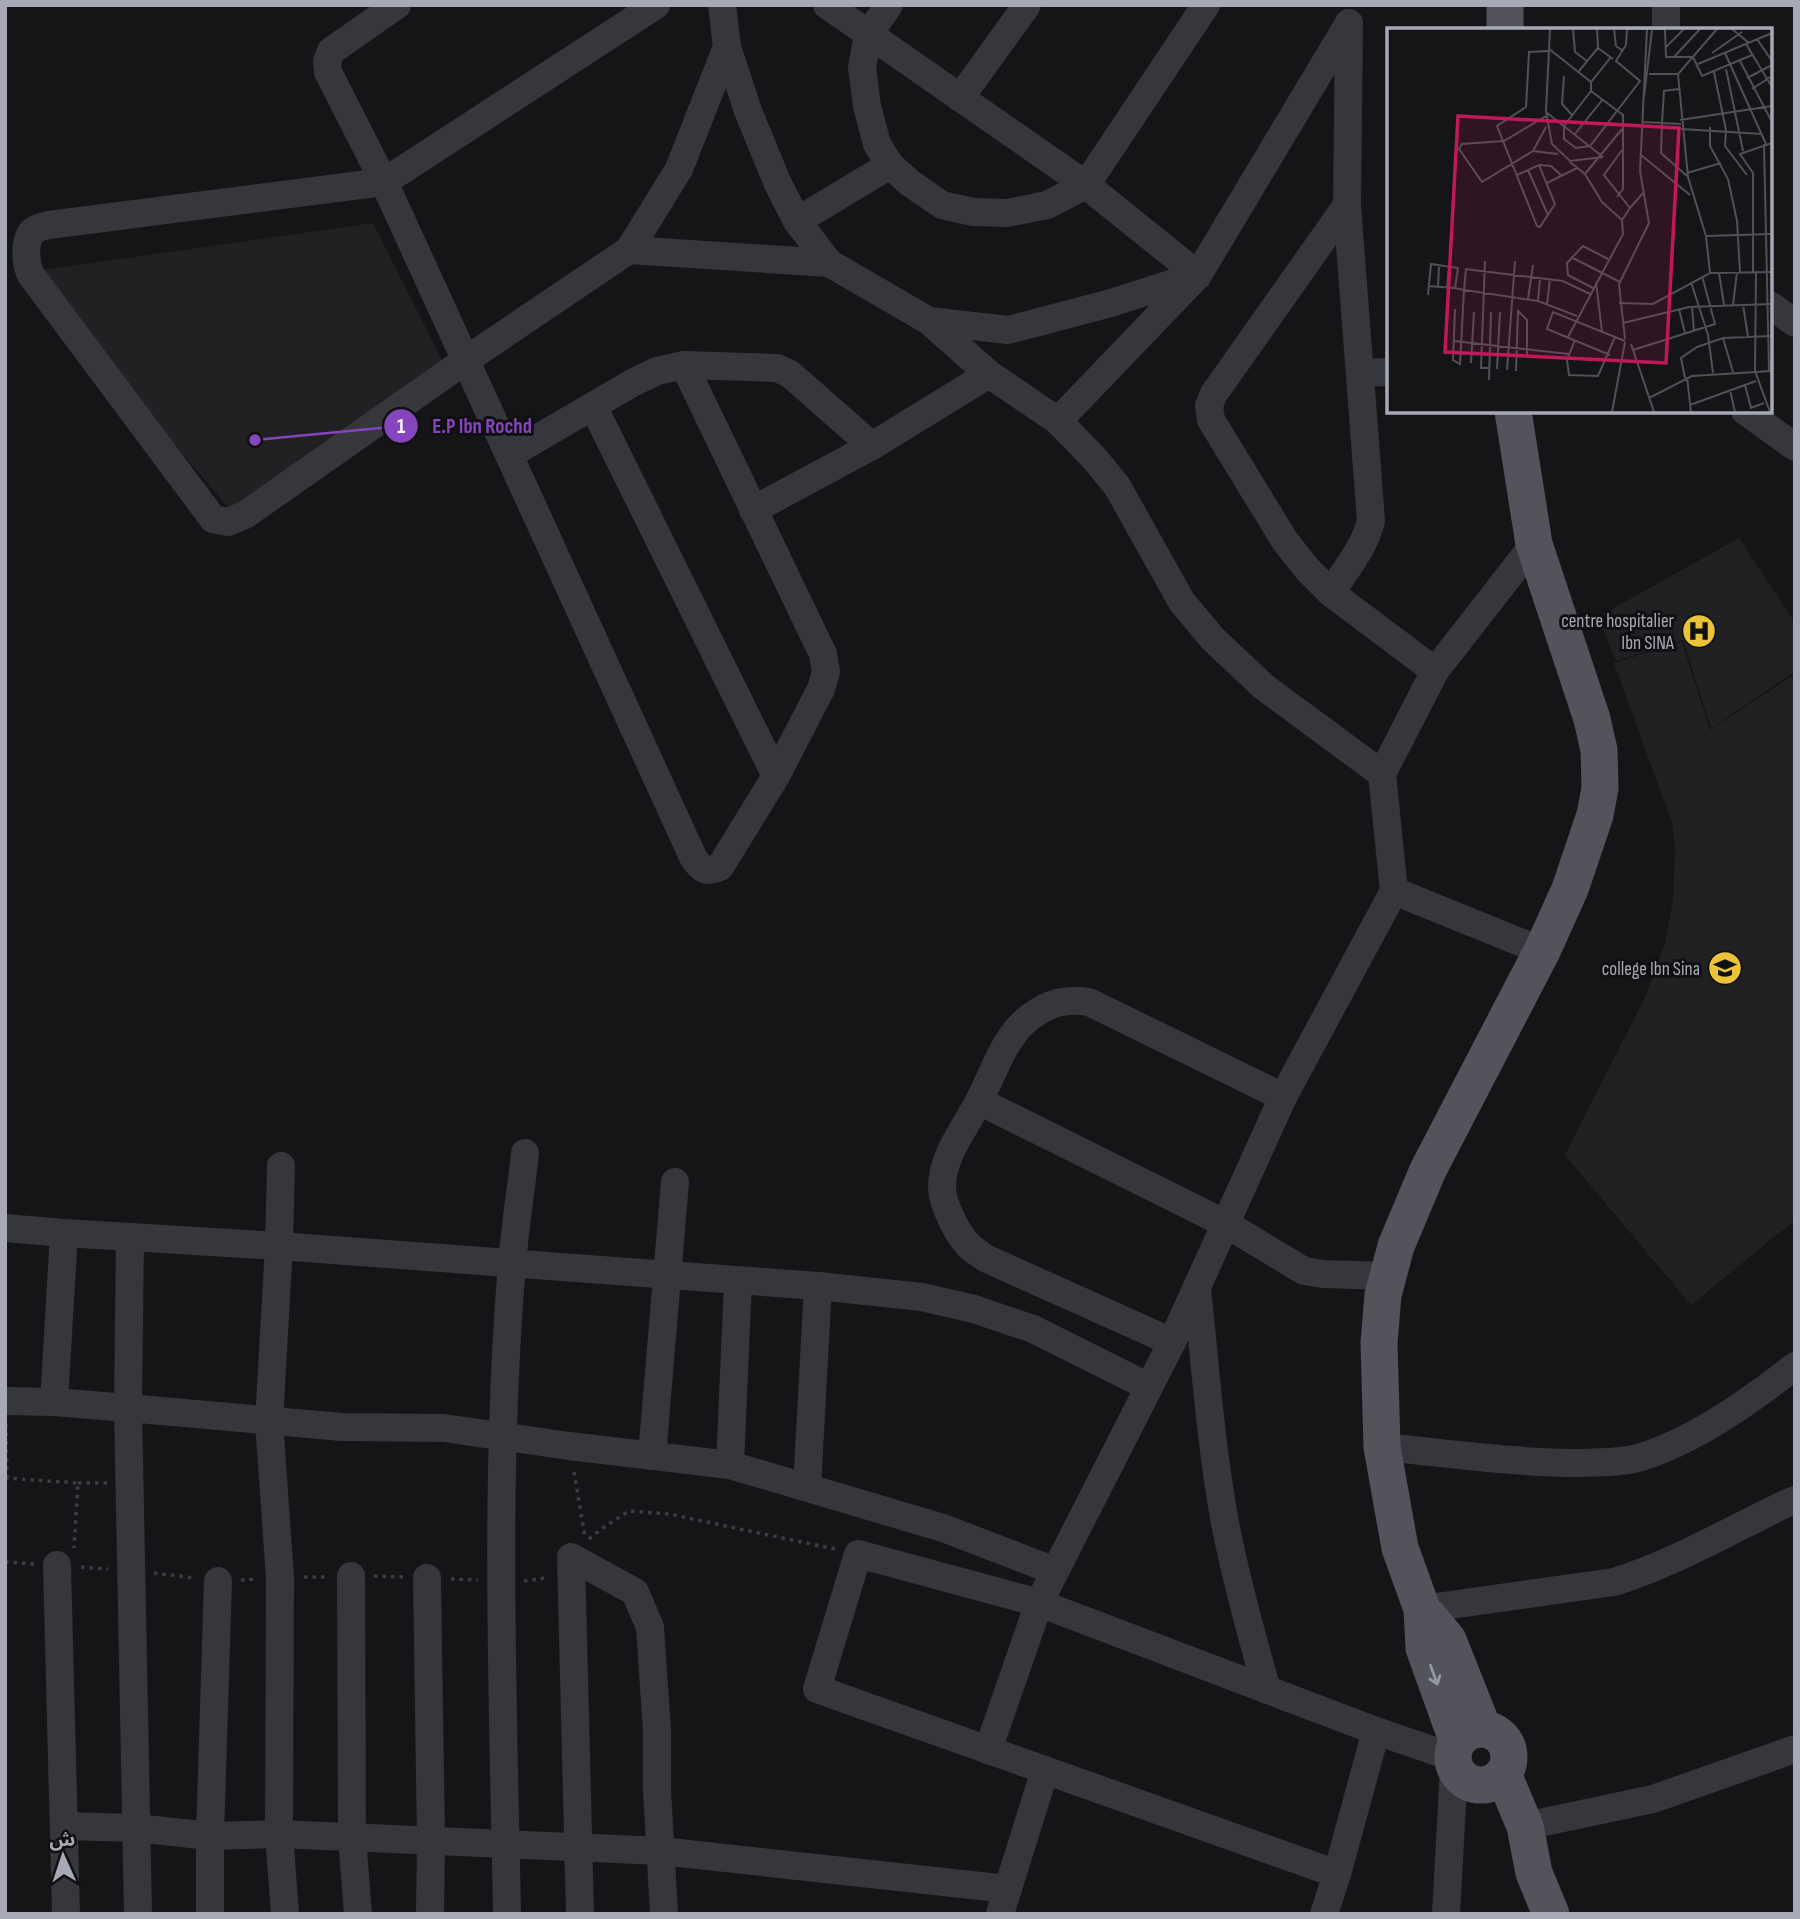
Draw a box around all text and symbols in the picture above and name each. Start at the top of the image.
inset map [1387,28,1772,413]
callout: E.P Ibn Rochd [383,405,546,447]
text: 1 [397,414,405,439]
text: E.P Ibn Rochd [432,414,532,439]
place label: centre hospitalier Ibn SINA [1561,610,1675,655]
hospital icon: centre hospitalier Ibn SINA [1680,612,1718,650]
school or university icon: college Ibn Sina [1706,949,1744,987]
place label: college Ibn Sina [1602,958,1700,981]
one-way arrow [1429,1664,1441,1686]
north arrow [28,1821,98,1891]
text: ش [49,1828,76,1853]

